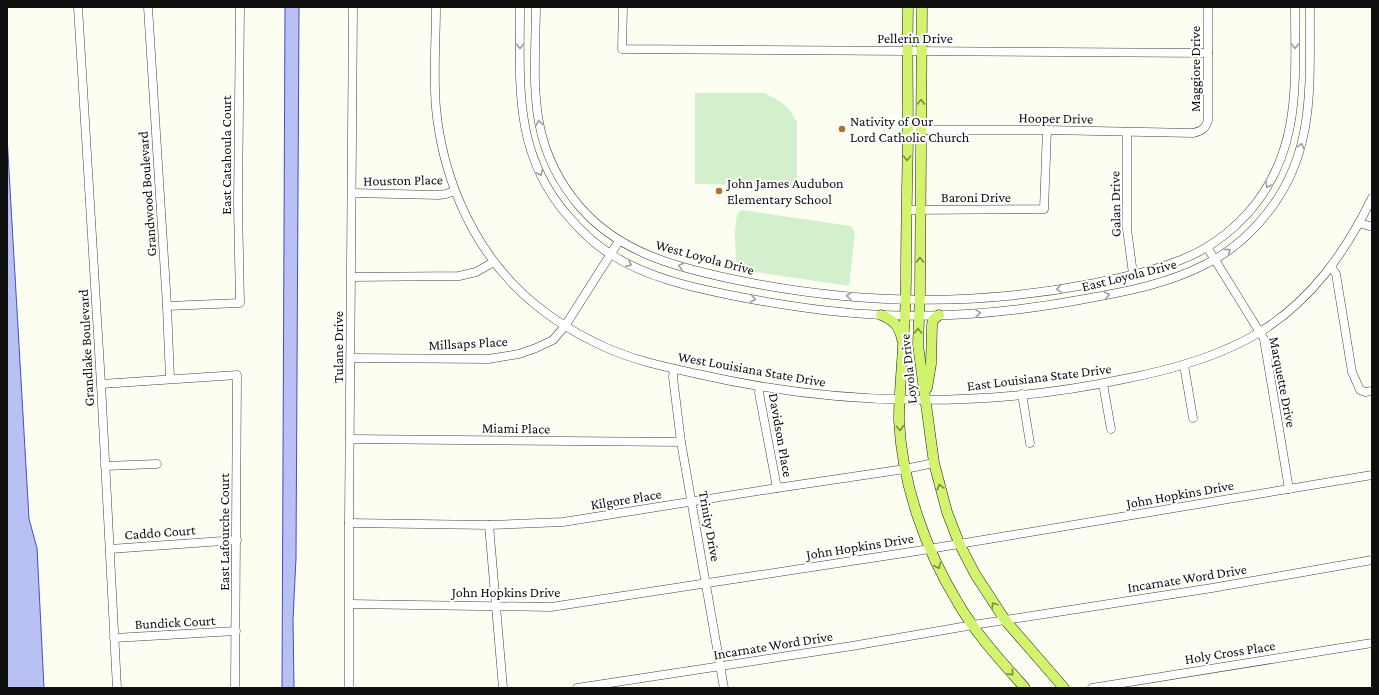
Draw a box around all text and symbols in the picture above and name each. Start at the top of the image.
street label: Maggiore Drive [1187,26,1203,112]
street label: Pellerin Drive [877,30,953,46]
one-way arrow [516,43,524,49]
one-way arrow [1291,43,1299,49]
street label: East Catahoula Court [218,95,234,215]
one-way arrow [917,99,925,105]
street label: Hooper Drive [1019,109,1093,127]
place label: Nativity of Our Lord Catholic Church [850,113,970,145]
one-way arrow [535,120,543,126]
marker: Nativity of Our Lord Catholic Church [837,124,847,134]
street label: Grandwood Boulevard [135,130,159,257]
one-way arrow [1296,143,1305,150]
one-way arrow [903,155,911,161]
one-way arrow [535,169,543,176]
street label: Houston Place [363,171,443,189]
street label: Galan Drive [1106,171,1124,237]
place label: John James Audubon Elementary School [725,175,844,207]
one-way arrow [1265,181,1273,188]
marker: John James Audubon Elementary School [714,186,724,196]
street label: Baroni Drive [941,189,1011,205]
street label: West Loyola Drive [654,236,756,278]
one-way arrow [1223,248,1230,255]
street label: East Loyola Drive [1080,255,1178,295]
one-way arrow [916,257,924,263]
one-way arrow [625,259,632,267]
one-way arrow [678,263,685,271]
one-way arrow [1056,284,1063,293]
street label: Grandlake Boulevard [75,288,97,407]
one-way arrow [1104,291,1110,300]
one-way arrow [846,292,852,301]
one-way arrow [750,295,757,303]
one-way arrow [975,309,981,318]
street label: Tulane Drive [330,311,346,383]
one-way arrow [914,328,922,334]
street label: Millsaps Place [428,333,508,353]
street label: Loyola Drive [896,333,920,405]
street label: Marquette Drive [1266,335,1300,429]
street label: West Louisiana State Drive [677,348,827,390]
street label: East Louisiana State Drive [966,360,1112,394]
street label: Davidson Place [766,392,796,478]
street label: Miami Place [482,419,550,437]
one-way arrow [896,425,904,431]
street label: East Lafourche Court [216,473,232,591]
street label: John Hopkins Drive [1123,477,1235,512]
one-way arrow [936,484,945,491]
street label: Kilgore Place [589,486,663,512]
street label: Trinity Drive [696,489,724,563]
street label: Caddo Court [124,522,196,542]
street label: John Hopkins Drive [803,530,915,563]
one-way arrow [933,561,941,569]
street label: Incarnate Word Drive [1126,561,1248,595]
street label: John Hopkins Drive [450,584,560,600]
one-way arrow [991,602,999,609]
street label: Bundick Court [134,612,216,632]
street label: Incarnate Word Drive [712,628,834,662]
street label: Holy Cross Place [1184,637,1276,667]
one-way arrow [1006,668,1013,675]

